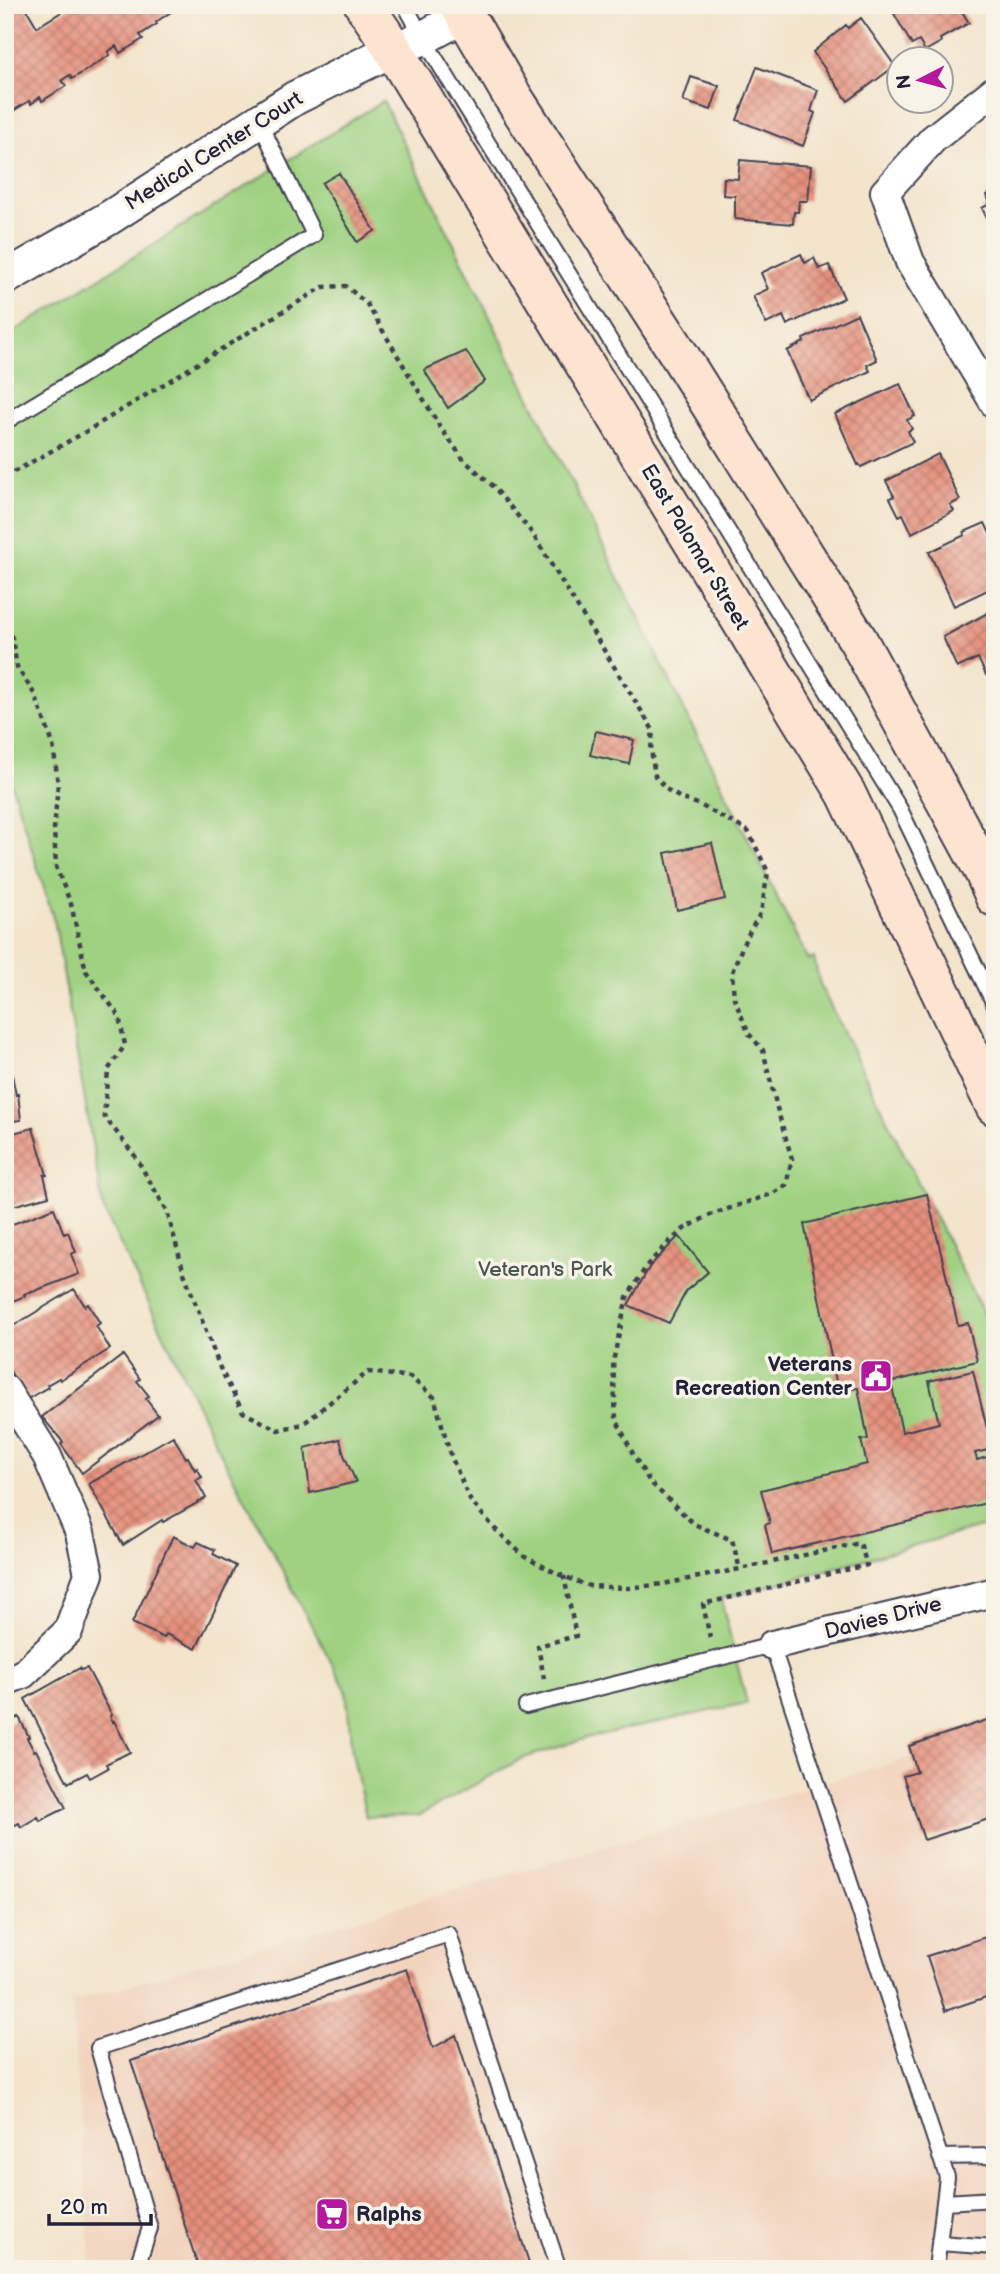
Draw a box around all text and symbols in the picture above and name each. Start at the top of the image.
north arrow [884,46,954,116]
text: N [892,73,917,90]
street label: Medical Center Court [121,86,308,216]
street label: East Palomar Street [636,460,755,635]
park label: Veteran's Park [478,1257,613,1282]
place label: Veterans Recreation Center [675,1352,853,1401]
public building icon: Veterans Recreation Center [857,1357,895,1395]
street label: Davies Drive [822,1591,944,1645]
scale bar [49,2183,150,2227]
text: 20 m [60,2195,108,2220]
supermarket icon: Ralphs [313,2195,351,2233]
place label: Ralphs [356,2202,422,2227]

